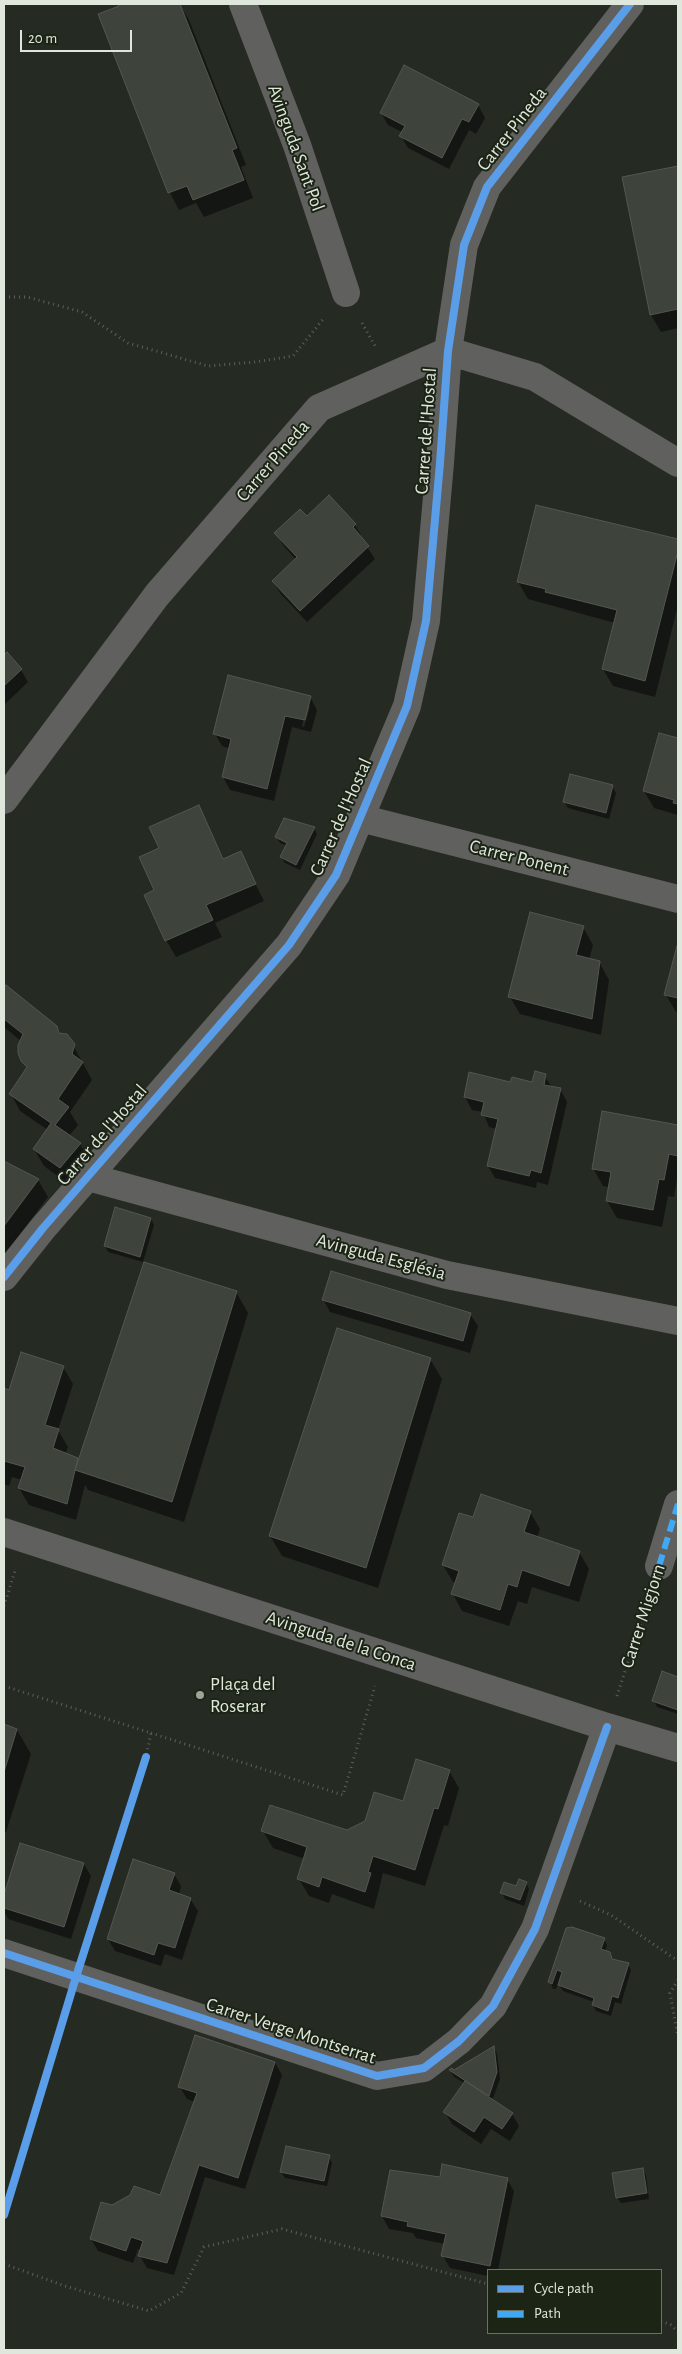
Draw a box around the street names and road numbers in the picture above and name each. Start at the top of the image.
street label: Avinguda Sant Pol [263,82,329,214]
street label: Carrer Pineda [472,82,552,176]
street label: Carrer de l'Hostal [410,367,442,495]
street label: Carrer Pineda [231,416,315,506]
street label: Carrer de l'Hostal [305,754,377,880]
street label: Carrer Ponent [467,835,571,881]
street label: Carrer de l'Hostal [52,1080,152,1190]
street label: Avinguda Església [314,1229,448,1285]
street label: Carrer Migjorn [615,1561,671,1671]
street label: Avinguda de la Conca [263,1606,419,1676]
street label: Carrer Verge Montserrat [203,1993,379,2069]

